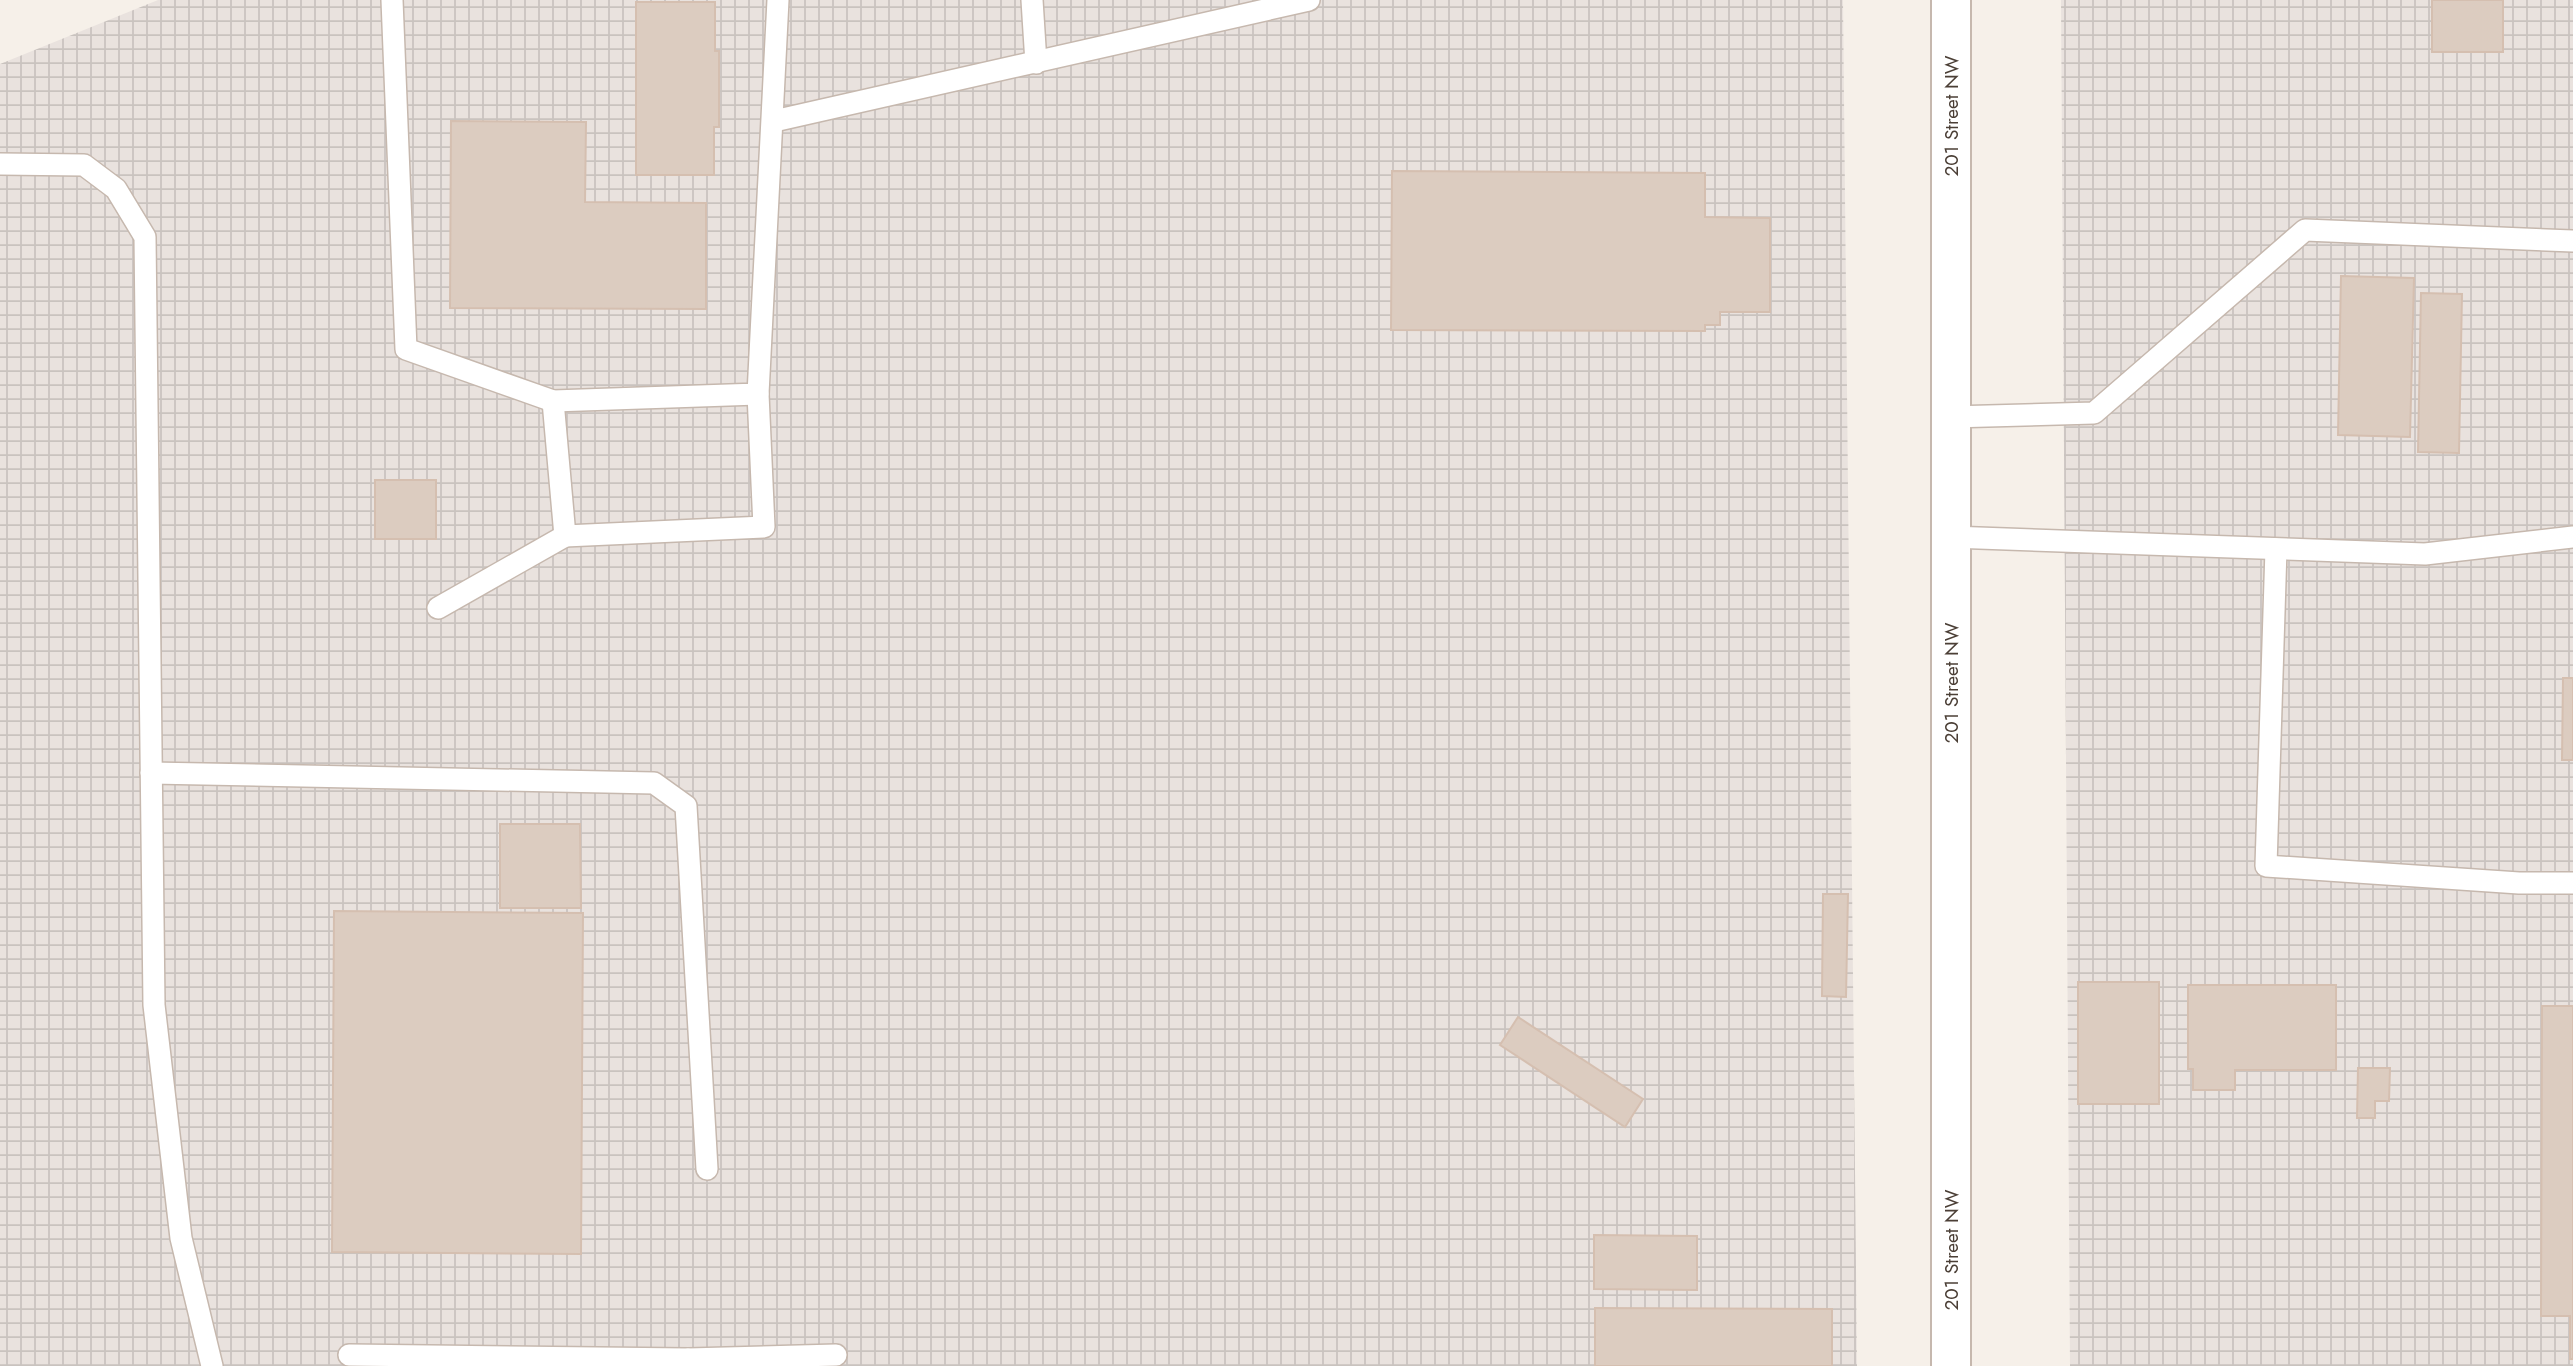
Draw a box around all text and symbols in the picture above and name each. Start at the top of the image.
street label: 201 Street NW [1938,55,1965,177]
street label: 201 Street NW [1938,622,1965,744]
street label: 201 Street NW [1938,1189,1965,1311]

